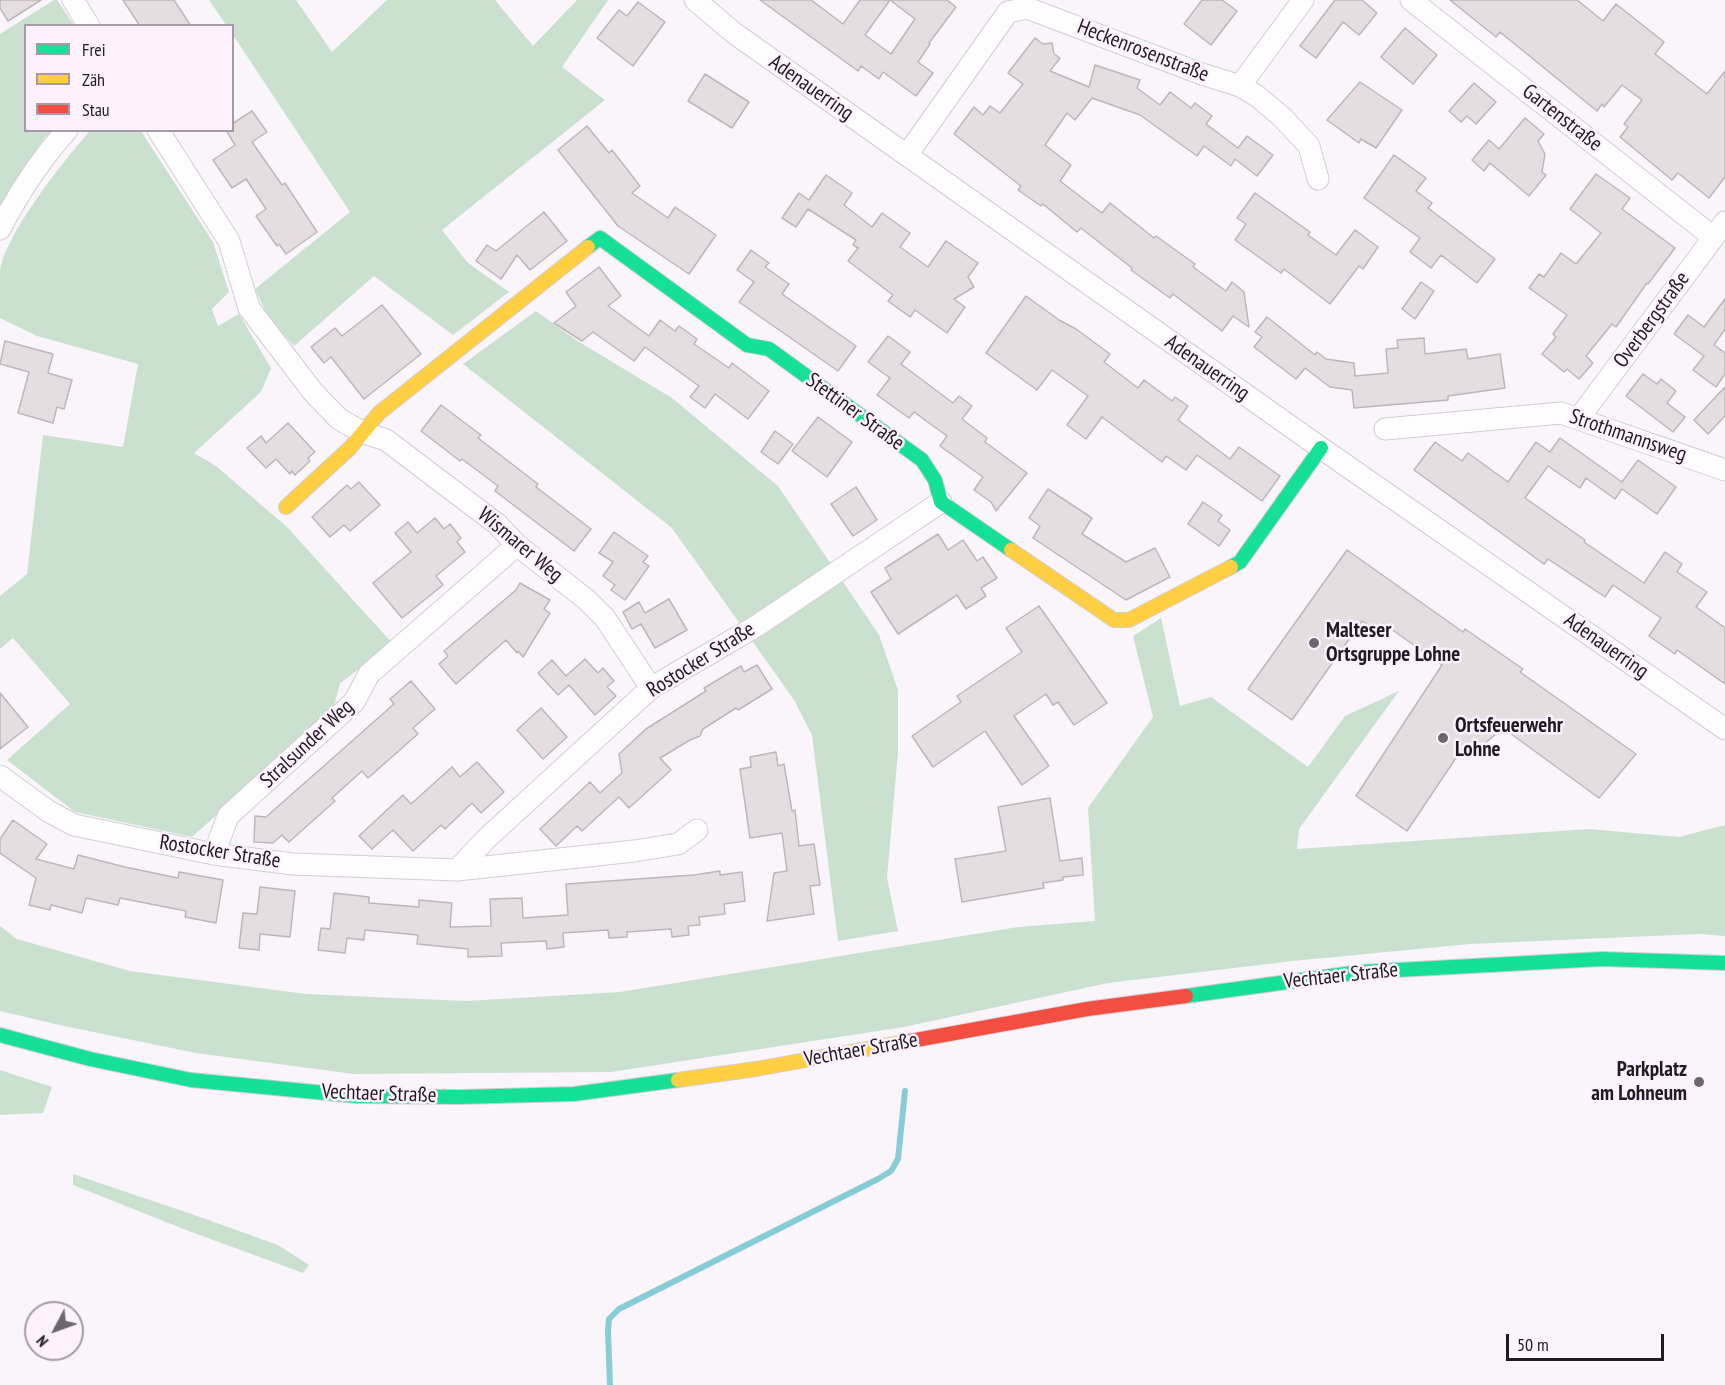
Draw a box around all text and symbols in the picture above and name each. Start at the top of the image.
street label: Heckenrosenstraße [1074,14,1212,88]
legend [24,24,234,132]
text: Frei [82,38,106,61]
street label: Adenauerring [764,50,858,126]
text: Zäh [82,68,105,91]
street label: Gartenstraße [1517,79,1607,157]
text: Stau [82,98,110,121]
street label: Overbergstraße [1609,267,1695,373]
street label: Adenauerring [1160,330,1254,406]
street label: Stettiner Straße [801,368,909,456]
street label: Strothmannsweg [1566,404,1690,468]
street label: Wismarer Weg [472,502,568,588]
street label: Adenauerring [1559,608,1653,684]
street label: Rostocker Straße [642,617,760,703]
place label: Malteser Ortsgruppe Lohne [1326,618,1460,668]
marker: Malteser Ortsgruppe Lohne [1307,636,1321,650]
street label: Stralsunder Weg [255,694,359,794]
place label: Ortsfeuerwehr Lohne [1455,713,1563,763]
marker: Ortsfeuerwehr Lohne [1436,731,1450,745]
street label: Rostocker Straße [158,830,282,874]
street label: Vechtaer Straße [1283,957,1399,995]
street label: Vechtaer Straße [802,1028,920,1072]
place label: Parkplatz am Lohneum [1591,1057,1687,1107]
marker: Parkplatz am Lohneum [1692,1075,1706,1089]
street label: Vechtaer Straße [321,1079,437,1109]
north arrow [24,1301,84,1361]
scale bar [1509,1322,1666,1360]
text: N [32,1332,52,1351]
text: 50 m [1517,1333,1549,1356]

